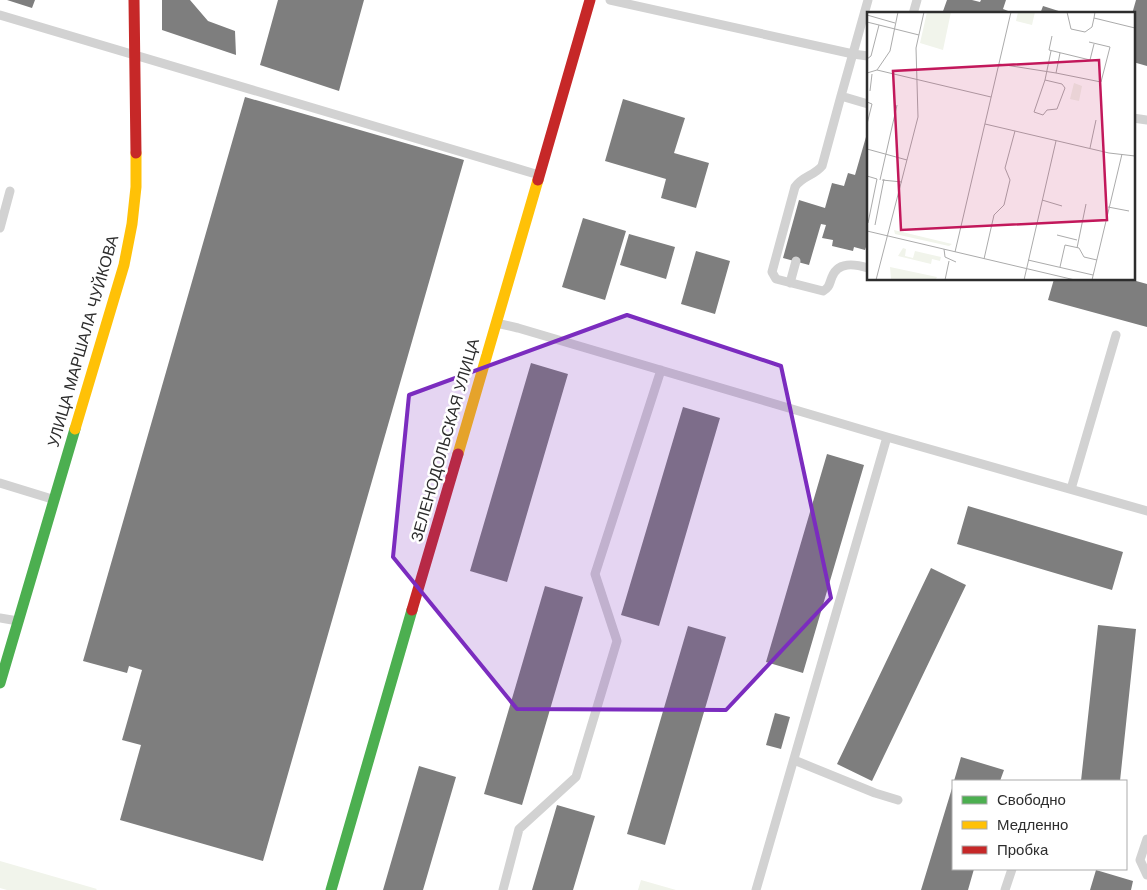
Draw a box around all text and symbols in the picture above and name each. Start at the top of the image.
inset map [867,12,1134,280]
street label: УЛИЦА МАРШАЛА ЧУЙКОВА [44,233,121,449]
street label: ЗЕЛЕНОДОЛЬСКАЯ УЛИЦА [408,336,482,544]
legend [952,780,1127,870]
text: Свободно [997,791,1066,808]
text: Медленно [997,816,1068,833]
text: Пробка [997,841,1049,858]

